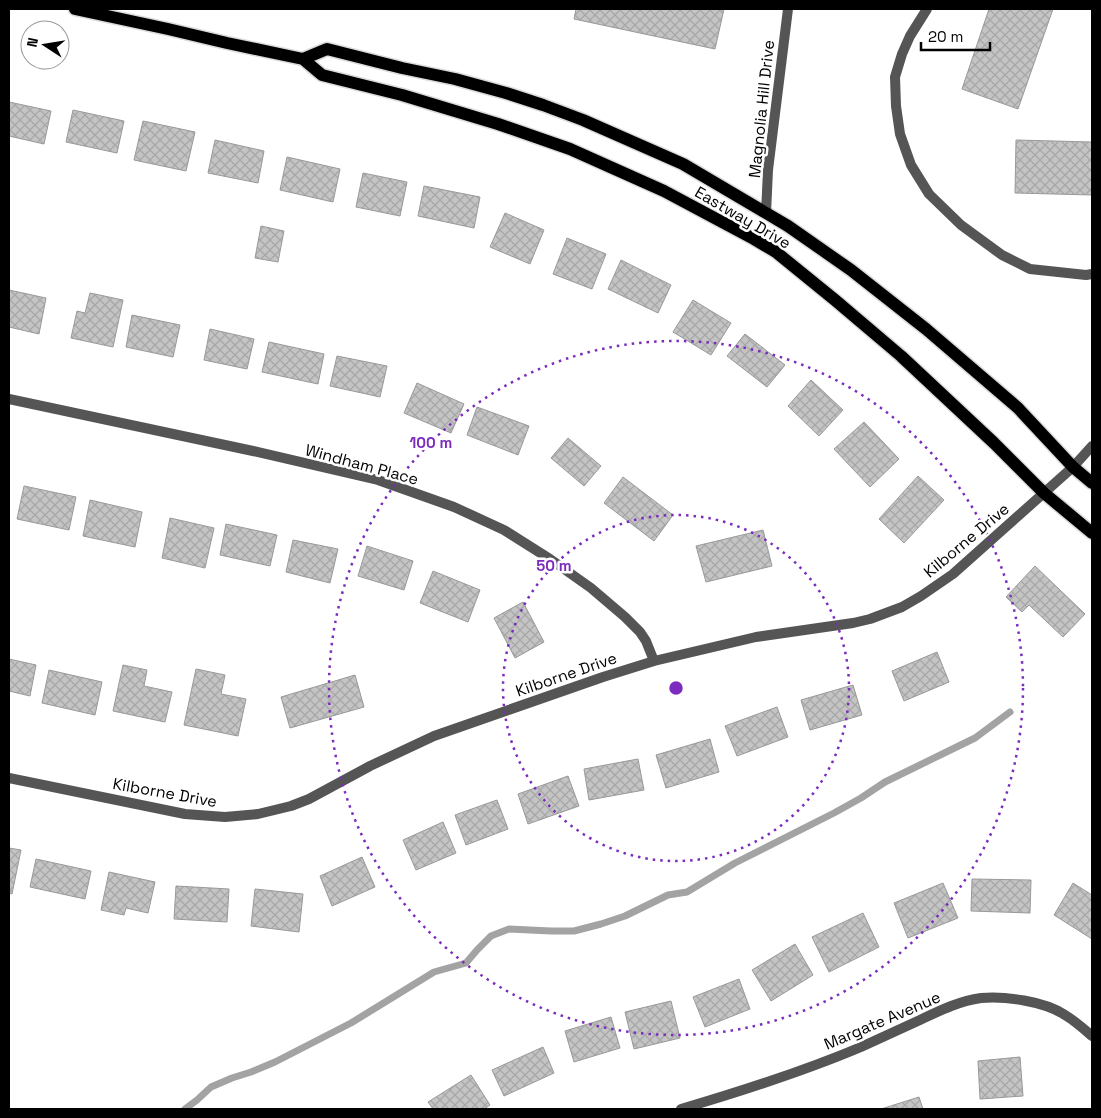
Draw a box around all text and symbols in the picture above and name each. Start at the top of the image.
north arrow [20,20,70,70]
scale bar [921,20,990,52]
text: 20 m [928,27,963,46]
text: N [23,36,42,49]
street label: Magnolia Hill Drive [744,39,779,179]
street label: Eastway Drive [691,181,795,253]
text: 100 m [410,433,452,452]
street label: Windham Place [303,439,421,490]
street label: Kilborne Drive [919,498,1013,582]
text: 50 m [536,556,572,575]
street label: Kilborne Drive [513,647,619,702]
centre of rings [667,679,685,697]
street label: Kilborne Drive [111,773,219,812]
street label: Margate Avenue [821,986,944,1054]

